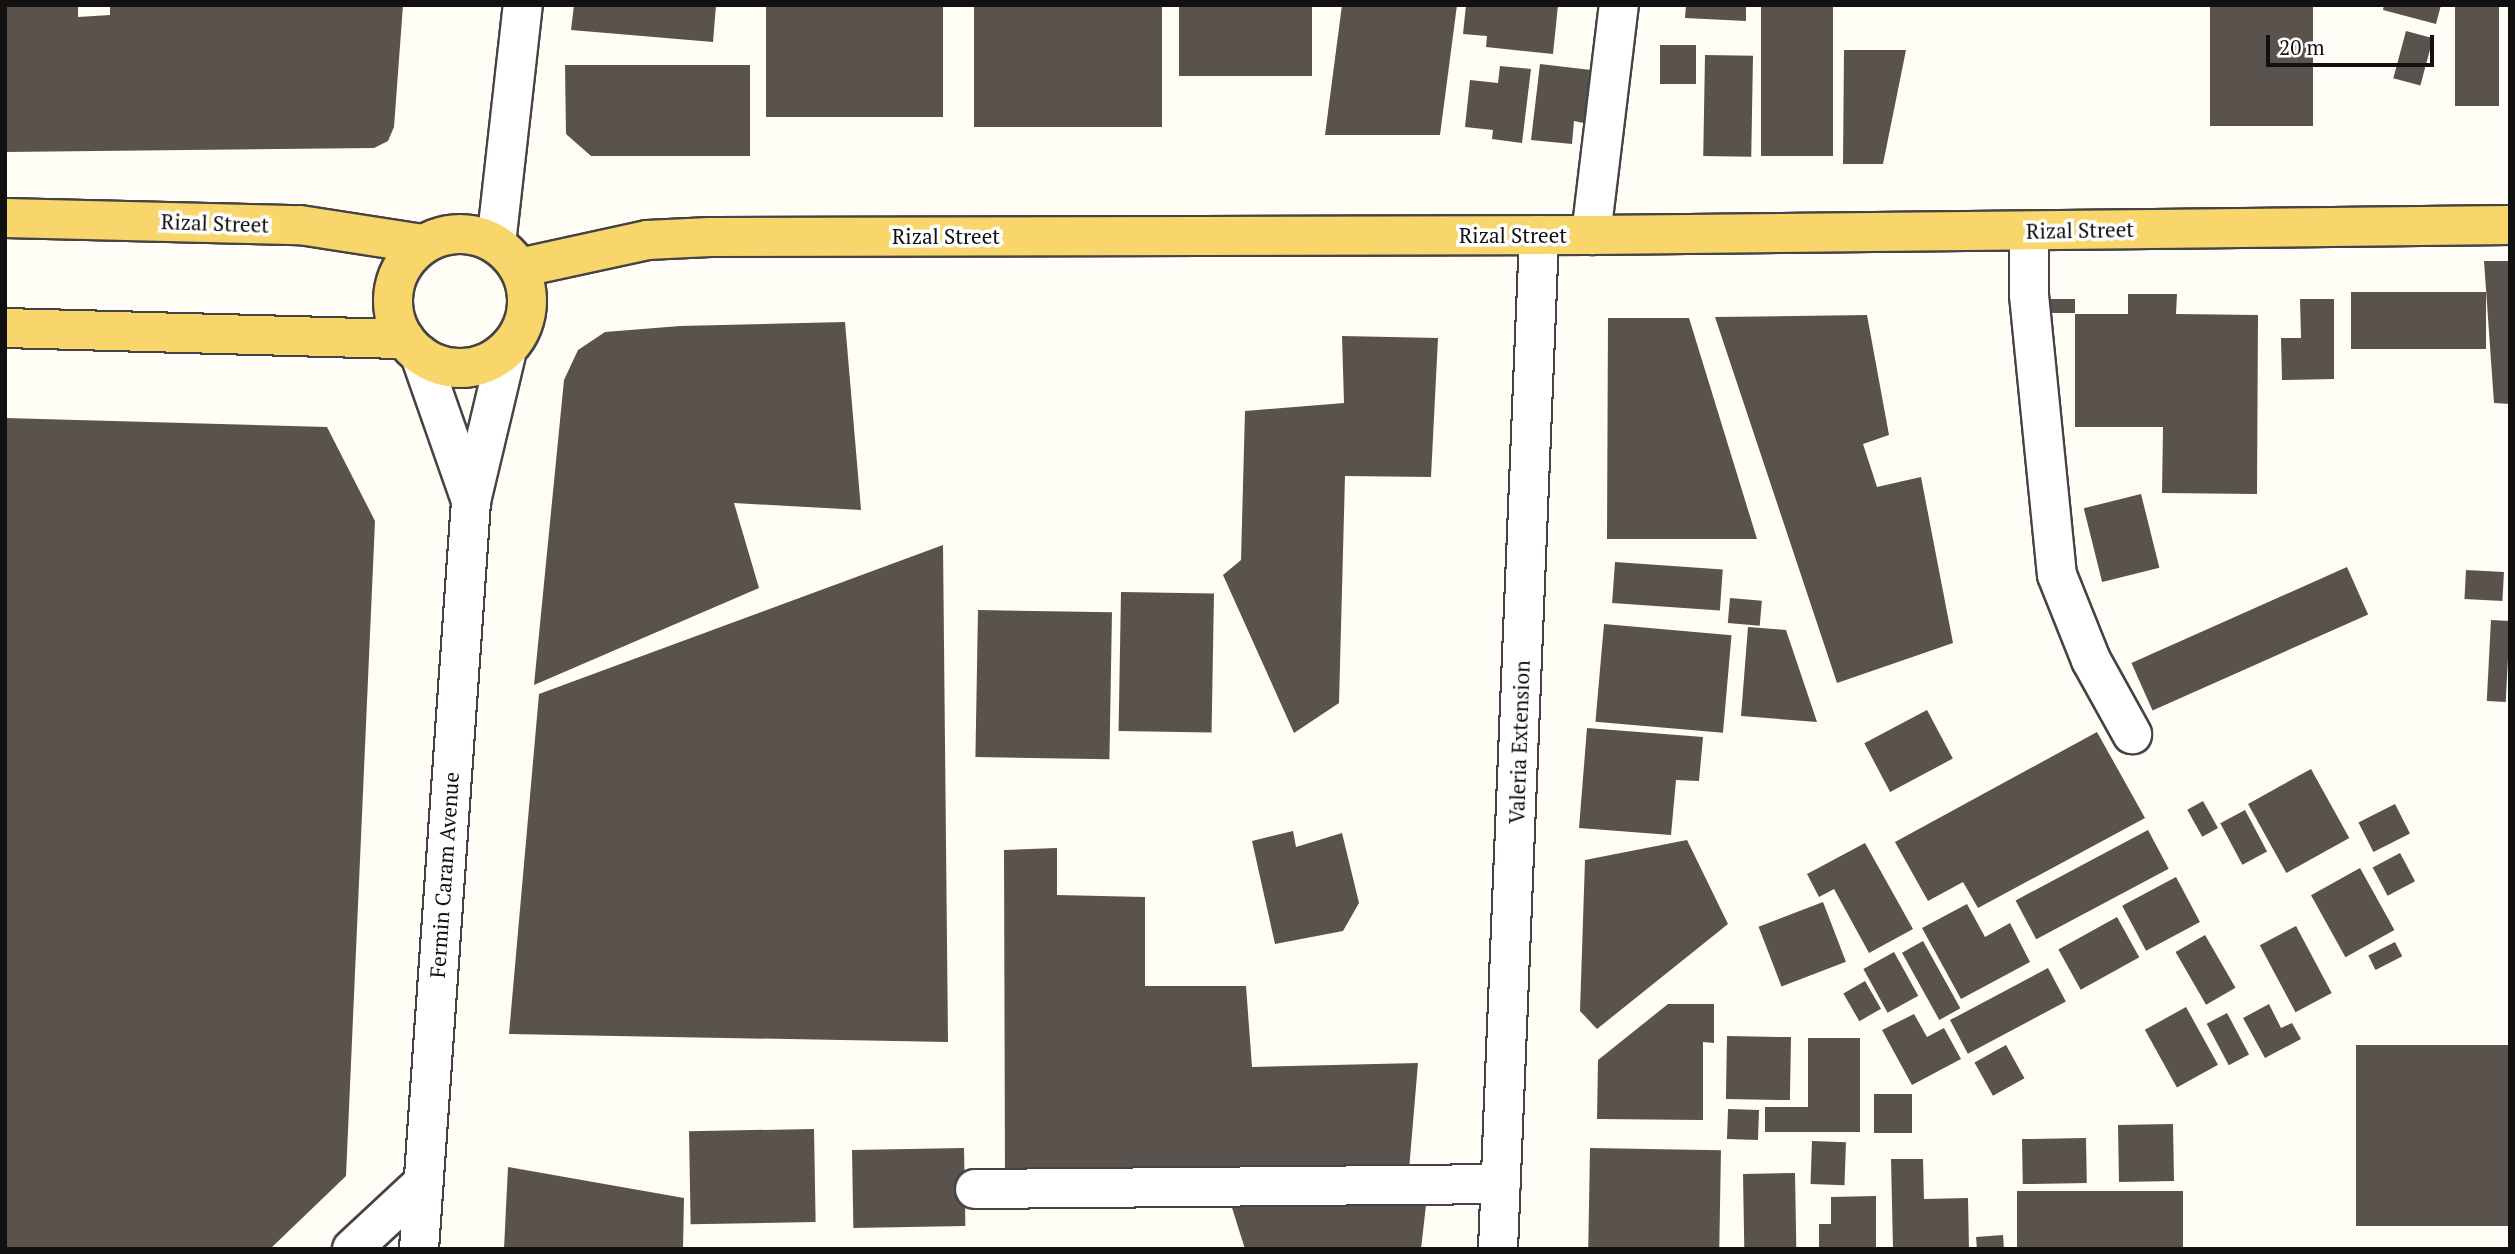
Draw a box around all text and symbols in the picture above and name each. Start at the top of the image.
scale bar [2270,21,2438,65]
text: 20 m [2279,33,2325,61]
street label: Rizal Street [161,209,269,237]
street label: Rizal Street [2026,216,2134,244]
street label: Rizal Street [1459,222,1567,248]
street label: Rizal Street [892,223,1000,249]
street label: Valeria Extension [1504,660,1534,824]
street label: Fermin Caram Avenue [424,771,464,979]

